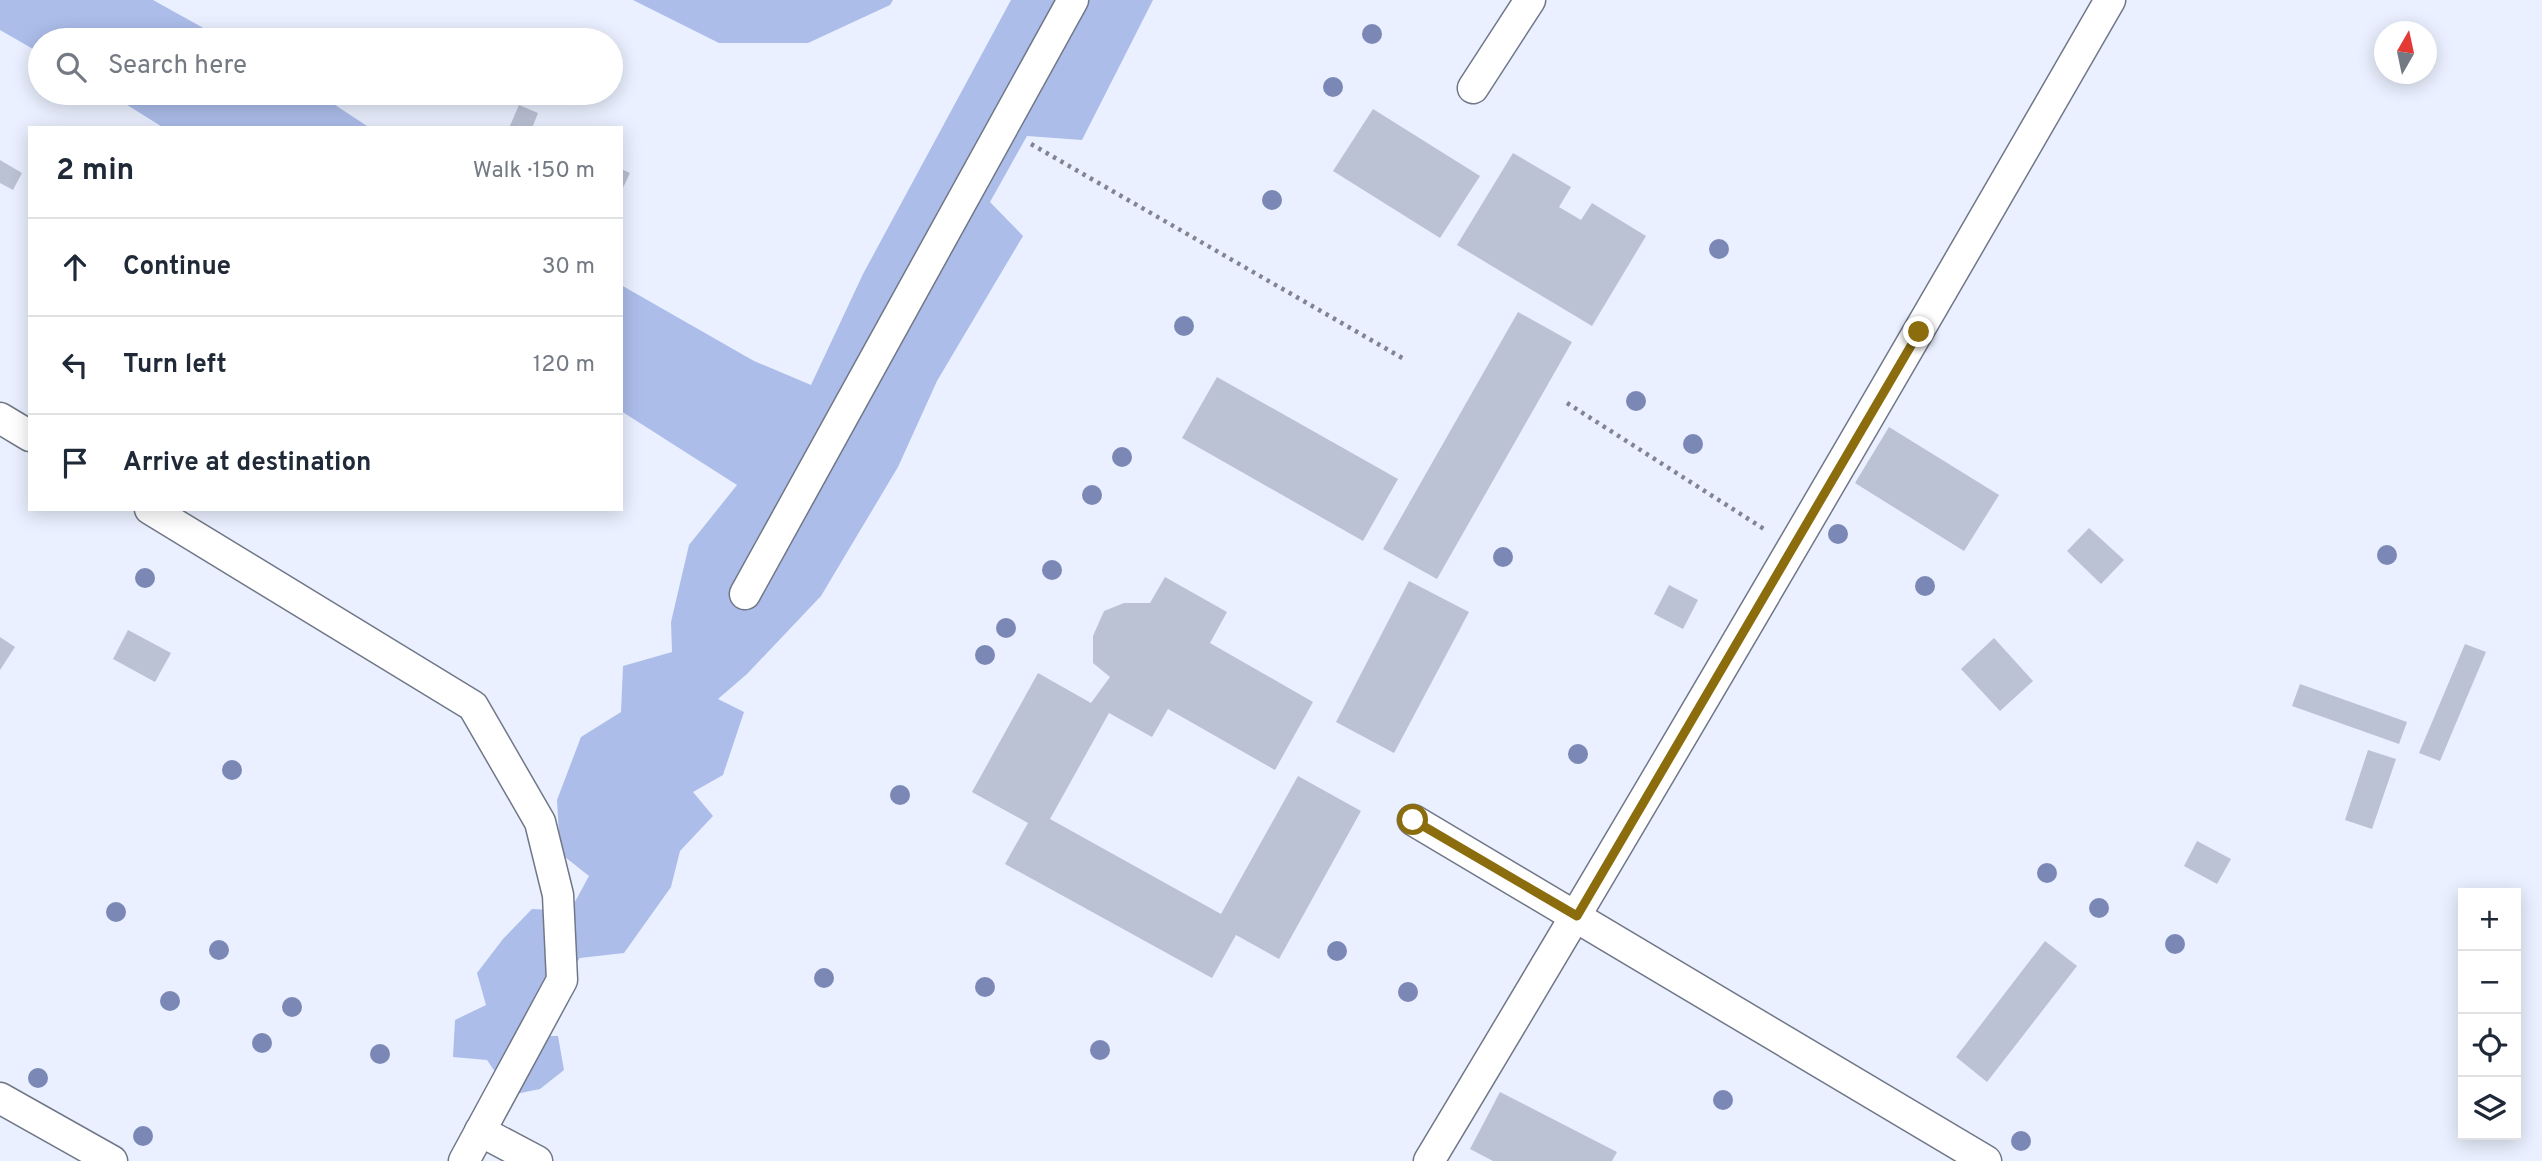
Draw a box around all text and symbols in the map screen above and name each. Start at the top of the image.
north arrow [2374,21,2437,84]
search box [28,28,623,105]
icon: search [52,48,90,86]
text: Search here [108,50,247,83]
text: 2 min [56,153,134,190]
text: Walk · 150 m [473,157,595,186]
icon: ahead [56,248,94,286]
text: Continue [123,251,231,284]
text: 30 m [542,253,595,282]
route end [1903,316,1934,347]
icon: left [56,346,94,384]
text: Turn left [123,349,227,382]
text: 120 m [533,351,595,380]
icon: arrive [56,444,94,482]
text: Arrive at destination [123,447,371,480]
route start [1397,804,1428,835]
map controls [2458,888,2521,1140]
button: + [2458,888,2521,951]
button: − [2458,951,2521,1014]
button: locate [2458,1014,2521,1077]
button: layers [2458,1077,2521,1140]

